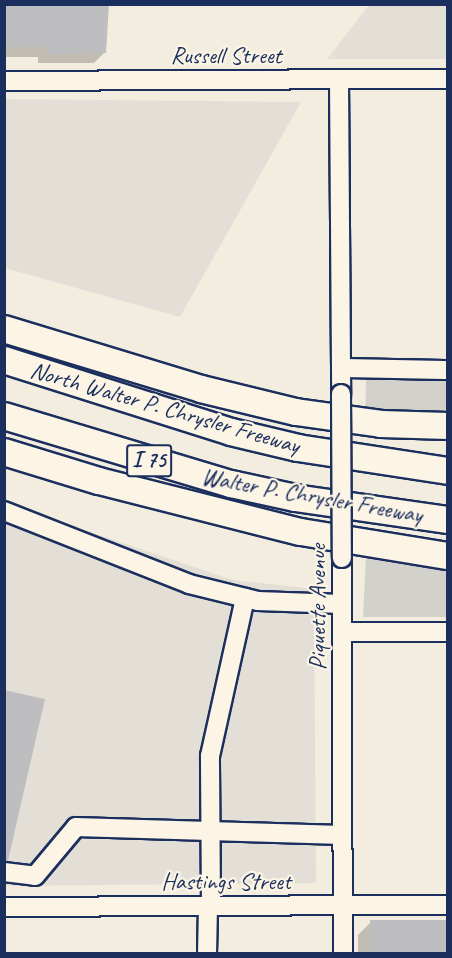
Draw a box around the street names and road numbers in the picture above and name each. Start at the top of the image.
street label: Russell Street [170,42,282,70]
street label: North Walter P. Chrysler Freeway [27,356,303,460]
road number: I 75 [125,442,173,480]
street label: Walter P. Chrysler Freeway [200,462,424,530]
street label: Piquette Avenue [304,544,332,670]
street label: Hastings Street [161,868,291,896]

